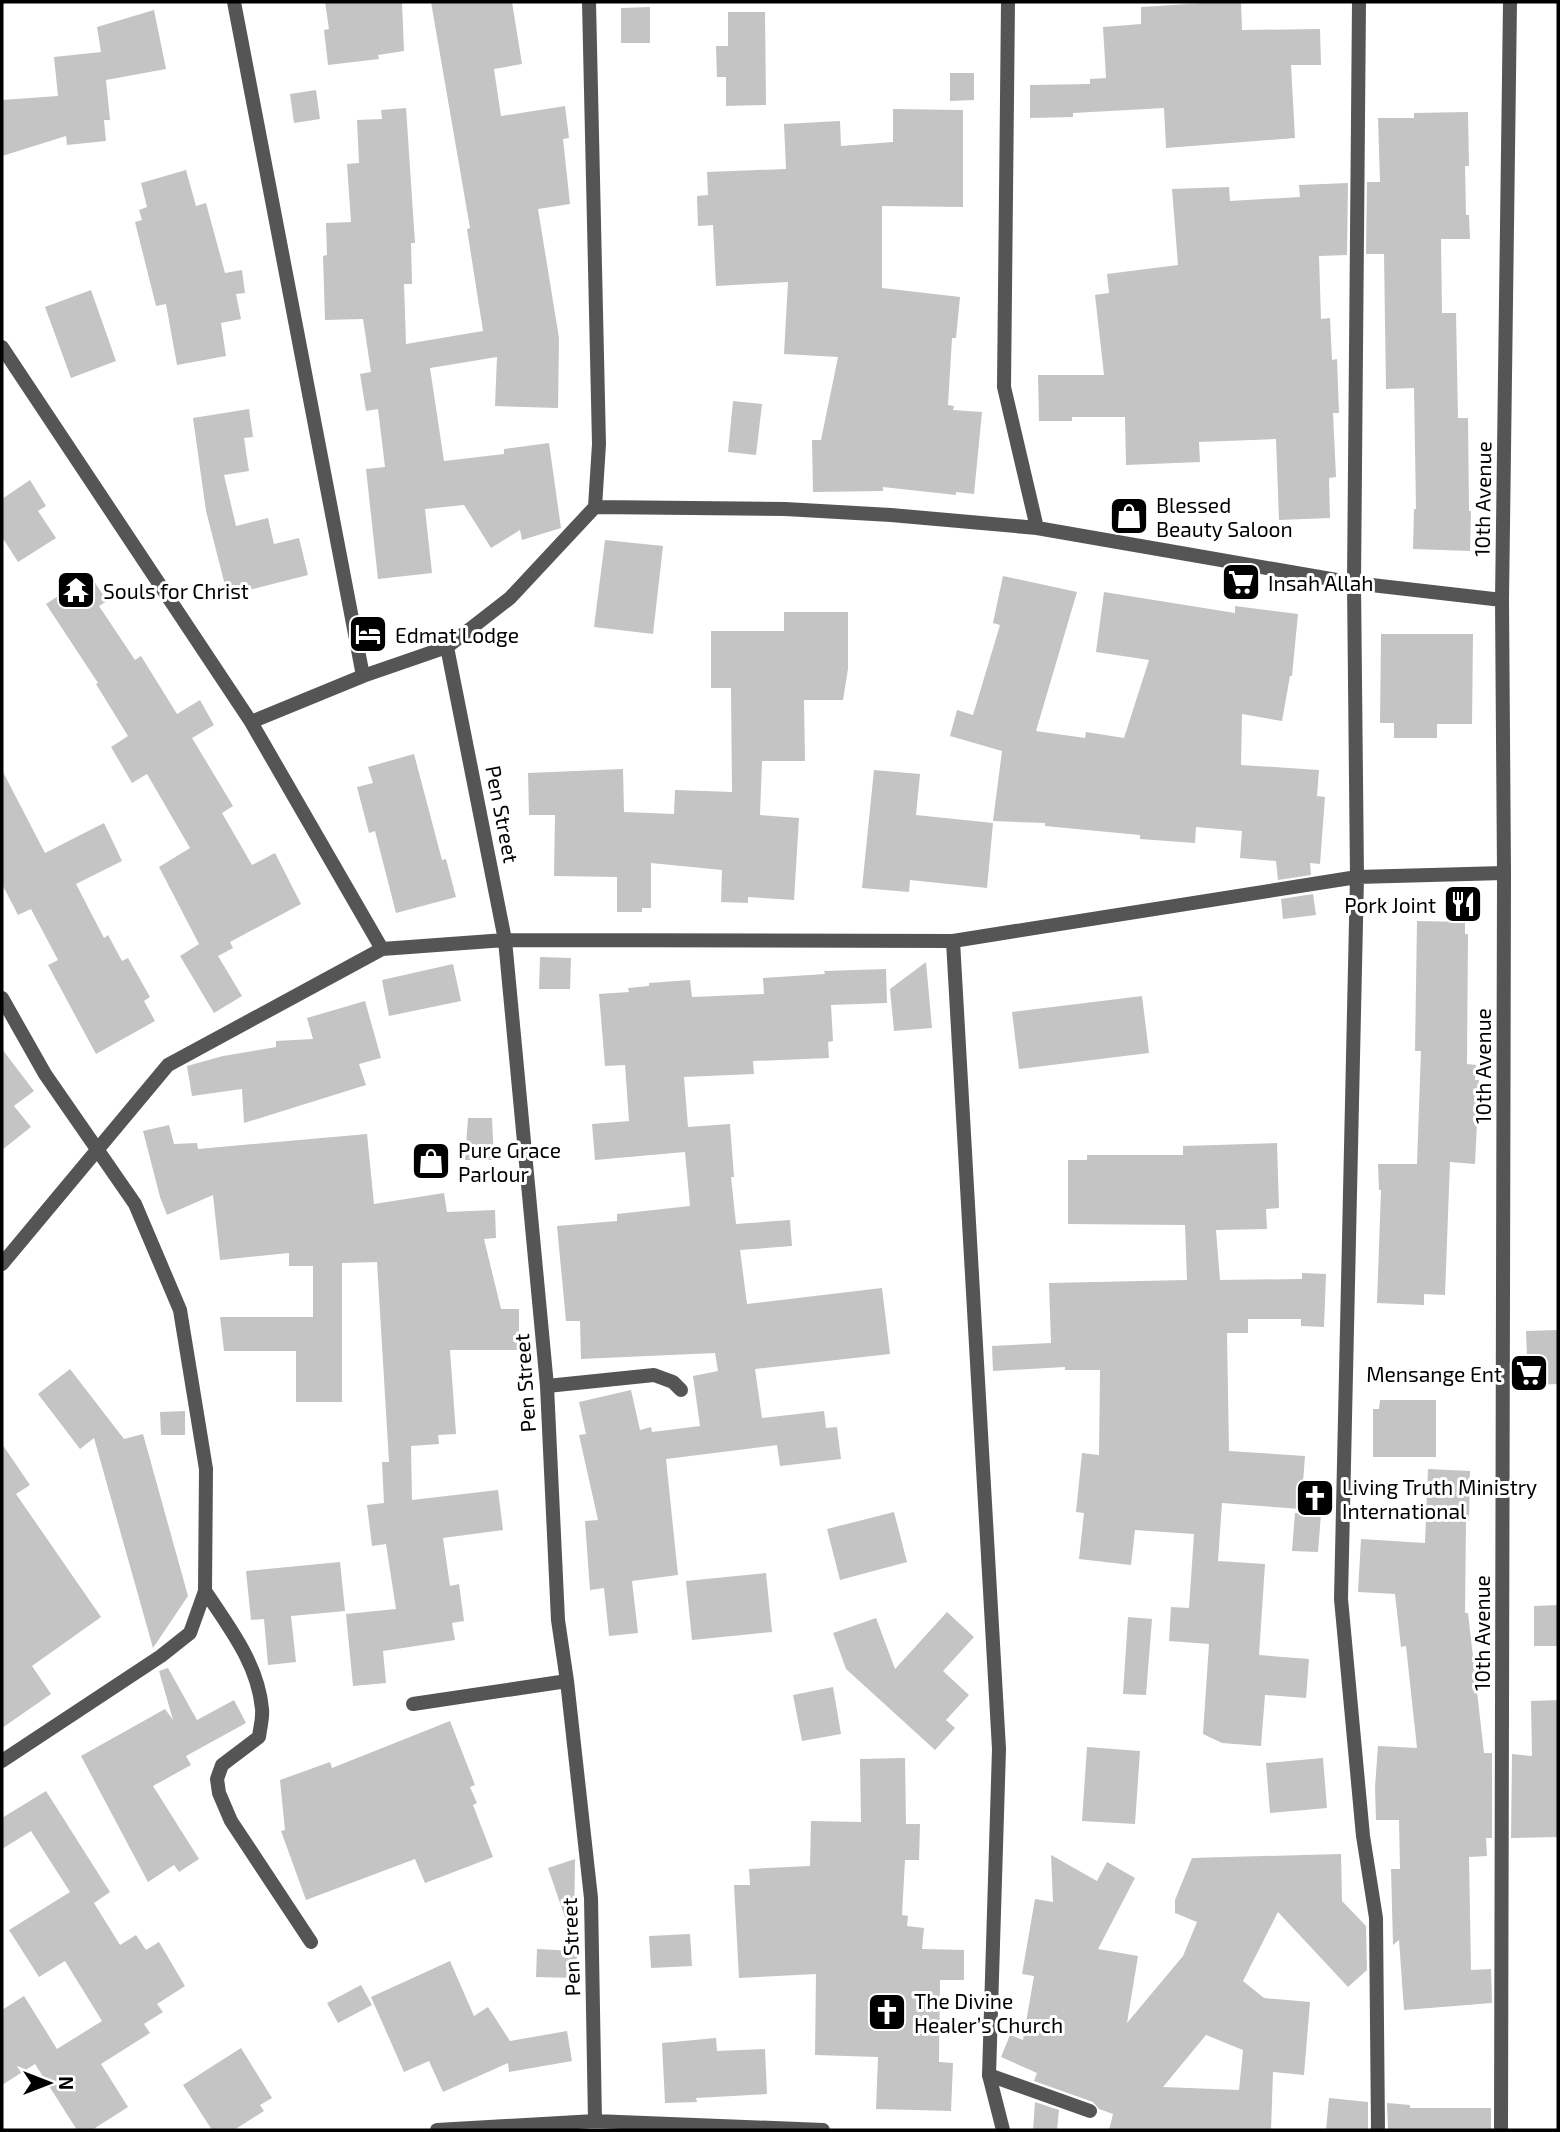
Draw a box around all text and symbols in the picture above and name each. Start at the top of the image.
street label: 10th Avenue [1468,441,1496,557]
place label: Blessed Beauty Saloon [1156,492,1293,541]
shop icon: Blessed Beauty Saloon [1108,495,1150,537]
supermarket icon: Insah Allah [1220,561,1262,603]
temple icon: Souls for Christ [55,569,97,611]
place label: Insah Allah [1268,570,1374,595]
place label: Souls for Christ [103,578,249,603]
hotel icon: Edmat Lodge [347,613,389,655]
place label: Edmat Lodge [395,622,519,647]
street label: Pen Street [481,763,525,865]
restaurant icon: Pork Joint [1442,883,1484,925]
place label: Pork Joint [1344,892,1436,917]
street label: 10th Avenue [1470,1008,1495,1124]
place label: Pure Grace Parlour [458,1137,561,1186]
shop icon: Pure Grace Parlour [410,1140,452,1182]
street label: Pen Street [508,1333,540,1433]
supermarket icon: Mensange Ent [1508,1352,1550,1394]
place label: Mensange Ent [1366,1361,1502,1386]
place label: Living Truth Ministry International [1342,1474,1537,1523]
church icon: Living Truth Ministry International [1294,1477,1336,1519]
street label: 10th Avenue [1469,1575,1494,1691]
street label: Pen Street [556,1897,584,1997]
place label: The Divine Healer’s Church [914,1988,1063,2037]
church icon: The Divine Healer’s Church [866,1991,908,2033]
north arrow [14,2048,84,2118]
text: N [55,2076,78,2090]

